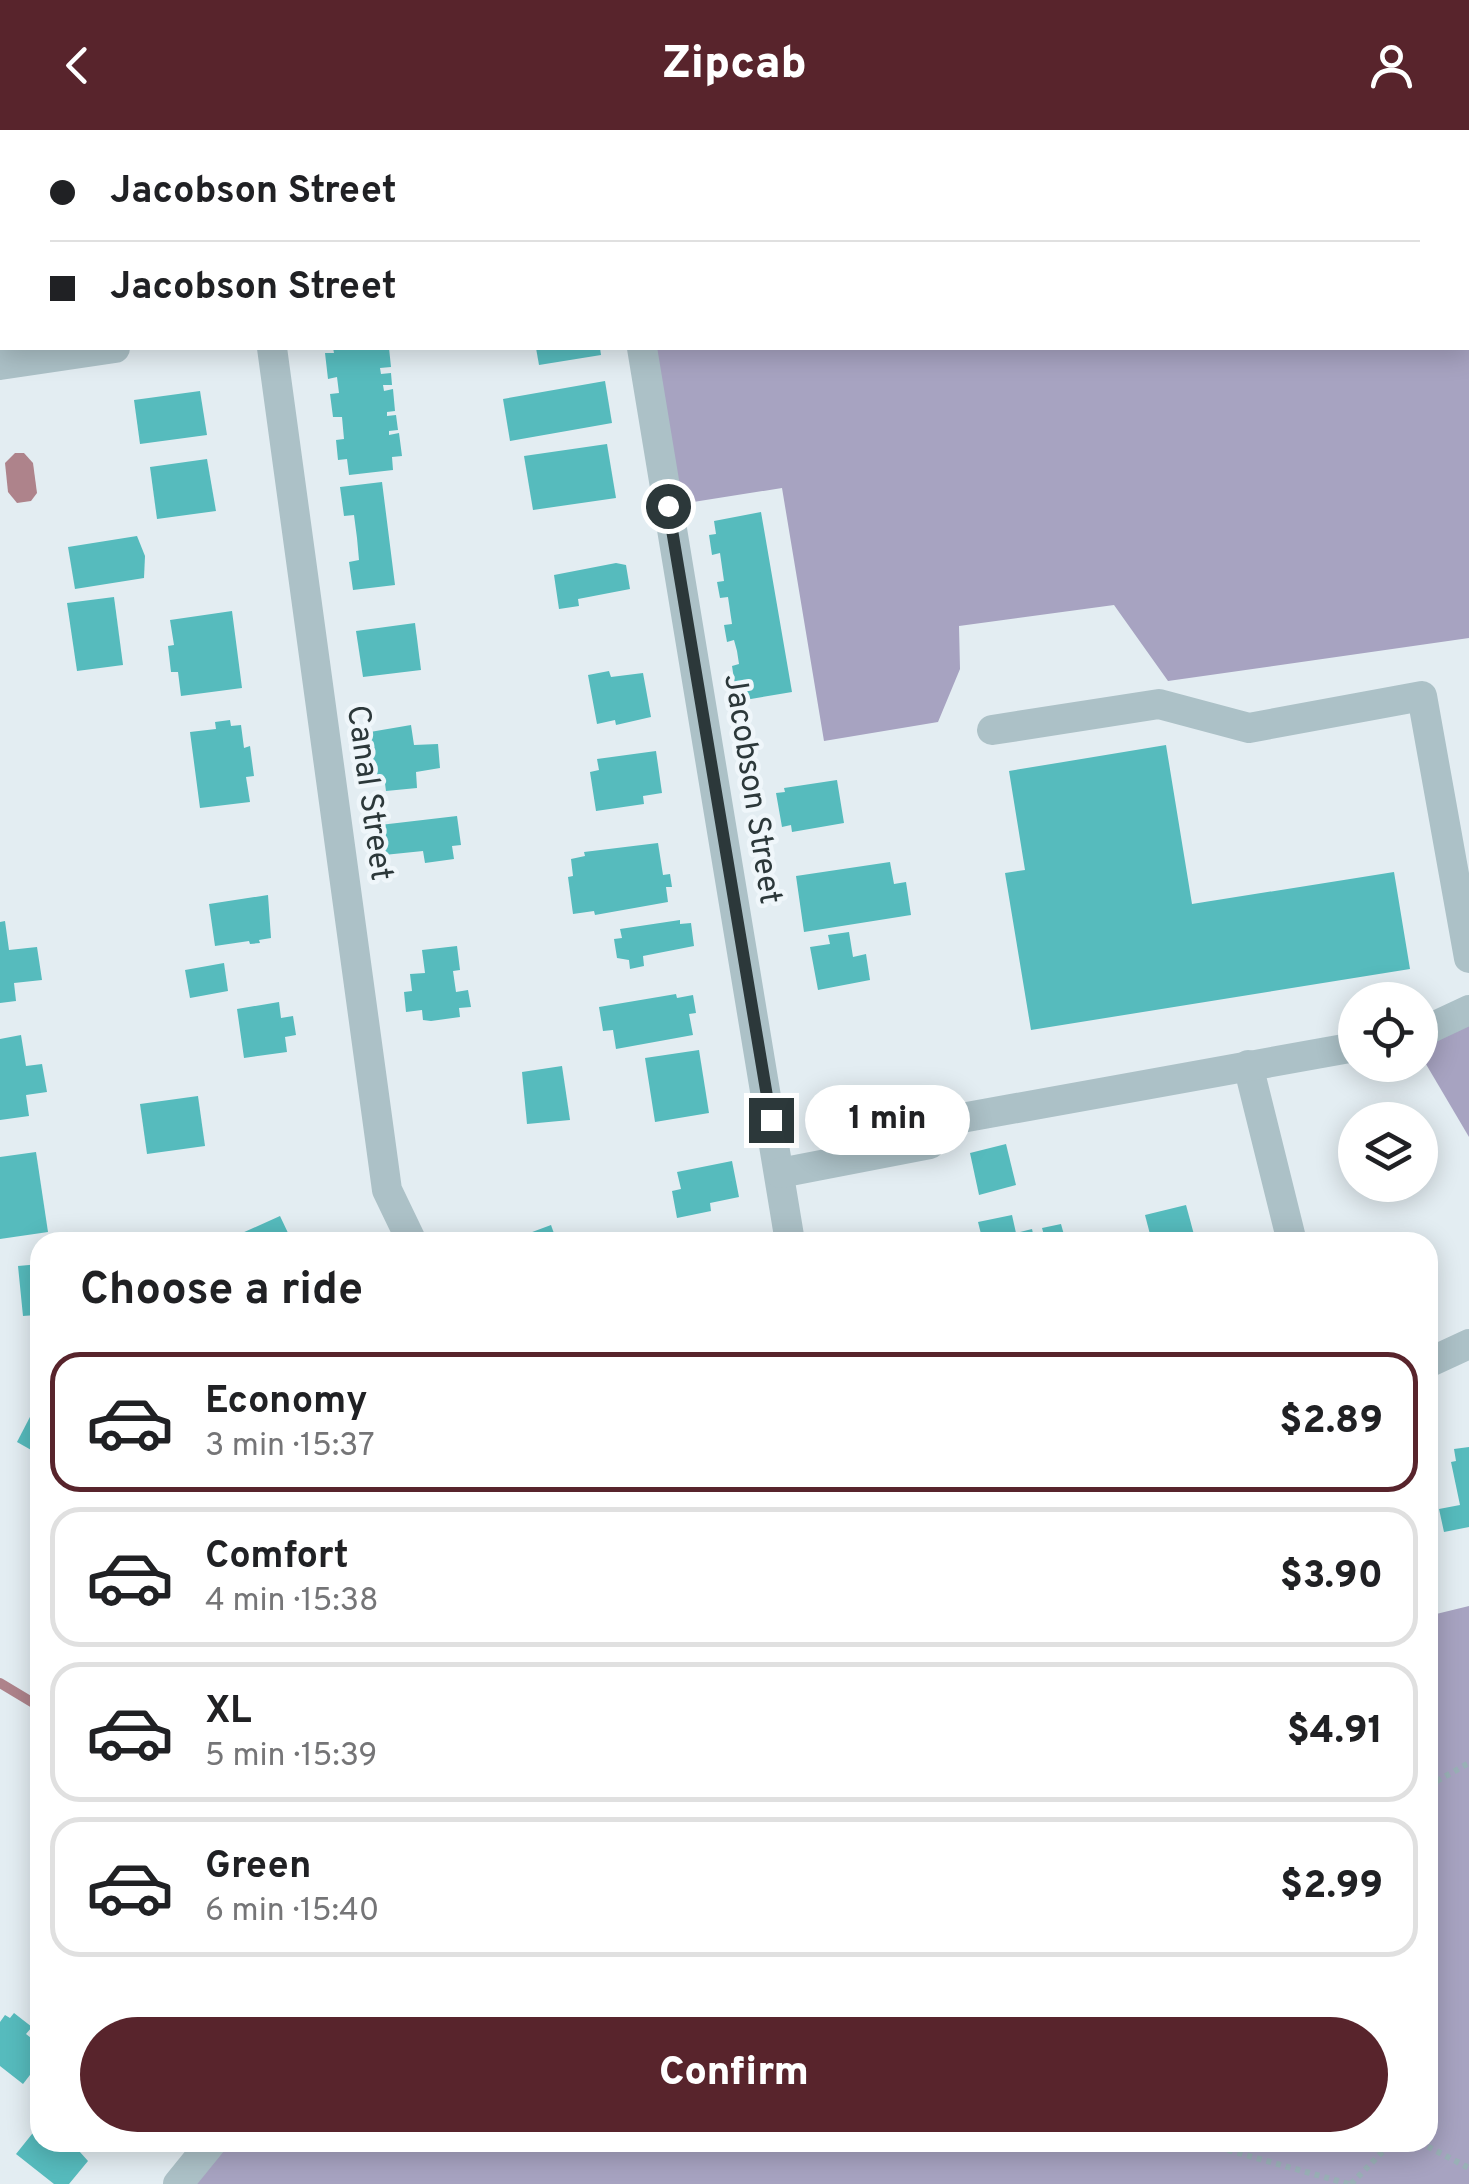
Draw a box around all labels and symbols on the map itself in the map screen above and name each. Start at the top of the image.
route start [646,484,691,529]
street label: Jacobson Street [713,671,789,907]
street label: Canal Street [336,703,400,883]
callout: 1 min [806,1085,971,1155]
route end [749,1098,794,1143]

